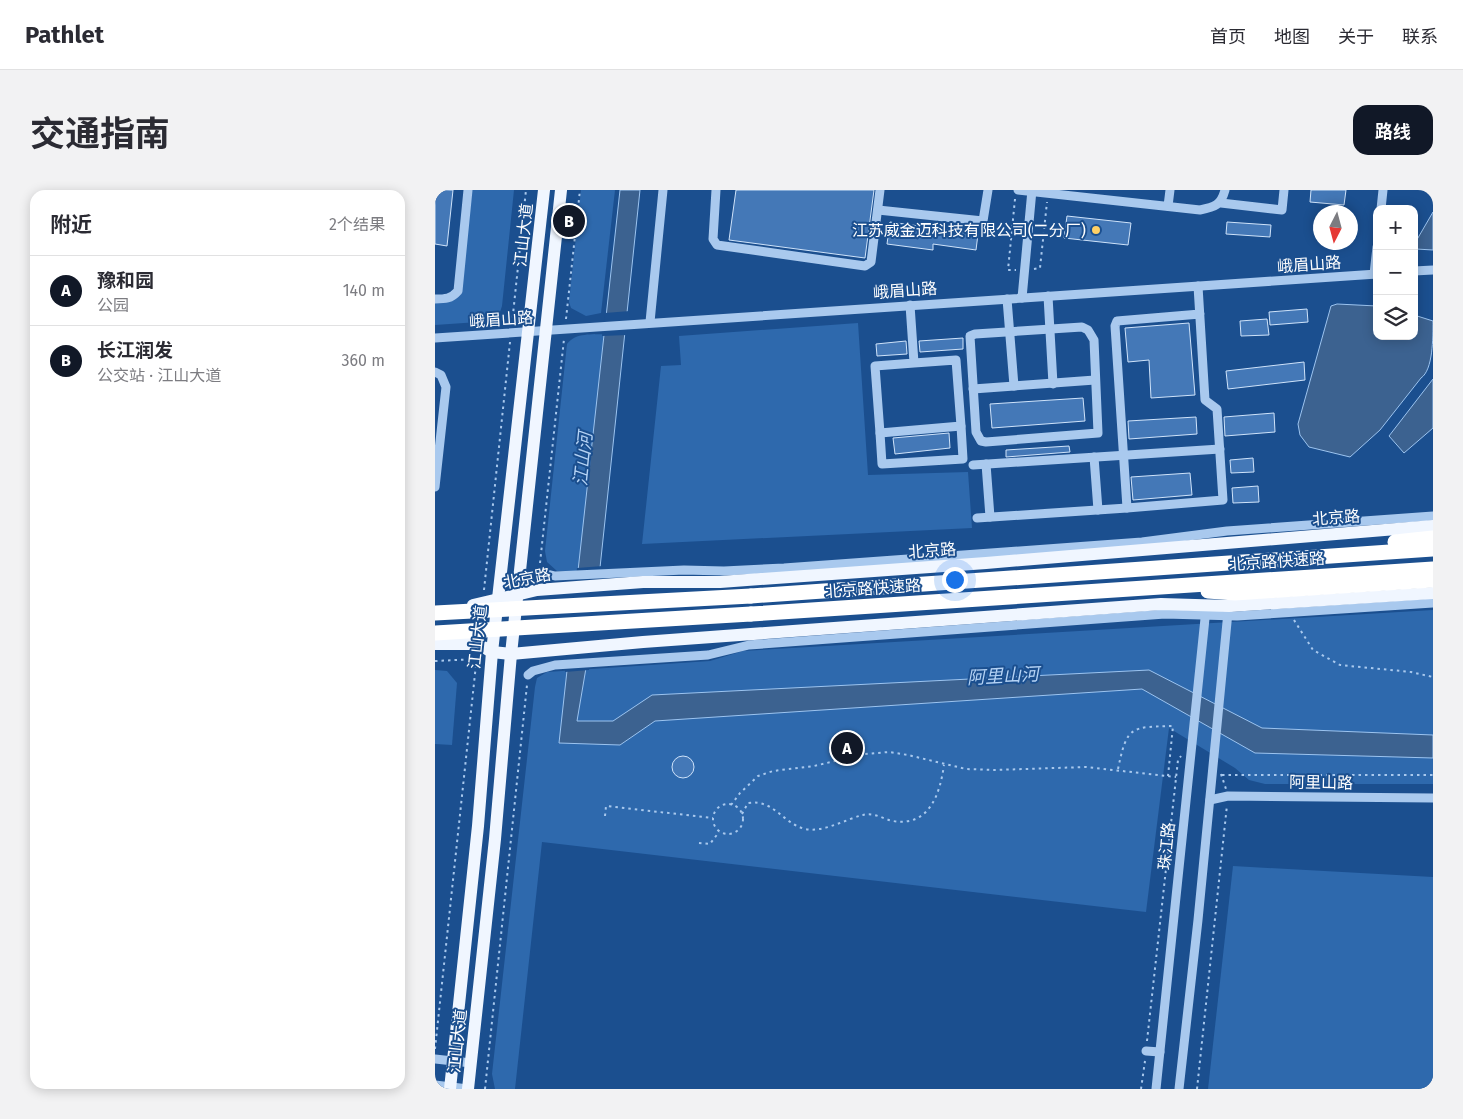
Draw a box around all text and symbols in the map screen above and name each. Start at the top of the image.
text: Pathlet [25,21,104,49]
text: 首页 [1210,26,1246,48]
text: 地图 [1274,26,1310,48]
text: 关于 [1338,26,1374,48]
text: 联系 [1402,26,1438,48]
button: 路线 [1353,105,1433,155]
text: 交通指南 [30,113,170,155]
street label: 江山大道 [511,202,536,268]
pin: B [553,202,585,240]
north arrow [1313,205,1358,250]
map controls [1373,205,1418,340]
button: + [1373,205,1418,250]
text: 附近 [50,212,92,238]
text: 2个结果 [329,215,385,234]
place label: 江苏威金迈科技有限公司(二分厂) [852,221,1086,240]
marker: 江苏威金迈科技有限公司(二分厂) [1090,224,1102,236]
button: − [1373,250,1418,295]
street label: 峨眉山路 [1276,253,1342,276]
text: 豫和园 [97,269,154,292]
street label: 峨眉山路 [872,279,938,302]
text: A [61,281,71,300]
text: 140 m [343,281,385,300]
button: layers [1373,295,1418,340]
text: 公园 [97,296,129,315]
street label: 峨眉山路 [468,308,534,331]
text: 长江润发 [97,339,173,362]
text: B [61,351,71,370]
text: 360 m [342,351,385,370]
text: 公交站 · 江山大道 [97,366,221,385]
water label: 江山河 [569,428,597,487]
street label: 北京路 [1311,506,1361,529]
street label: 北京路 [907,539,957,562]
street label: 北京路快速路 [1228,549,1326,574]
street label: 北京路 [502,565,552,592]
your location [942,567,968,593]
street label: 北京路快速路 [824,576,922,601]
street label: 江山大道 [465,604,490,670]
water label: 阿里山河 [966,663,1043,689]
pin: A [831,729,863,767]
street label: 阿里山路 [1289,772,1353,793]
street label: 珠江路 [1155,821,1178,871]
street label: 江山大道 [445,1008,470,1074]

